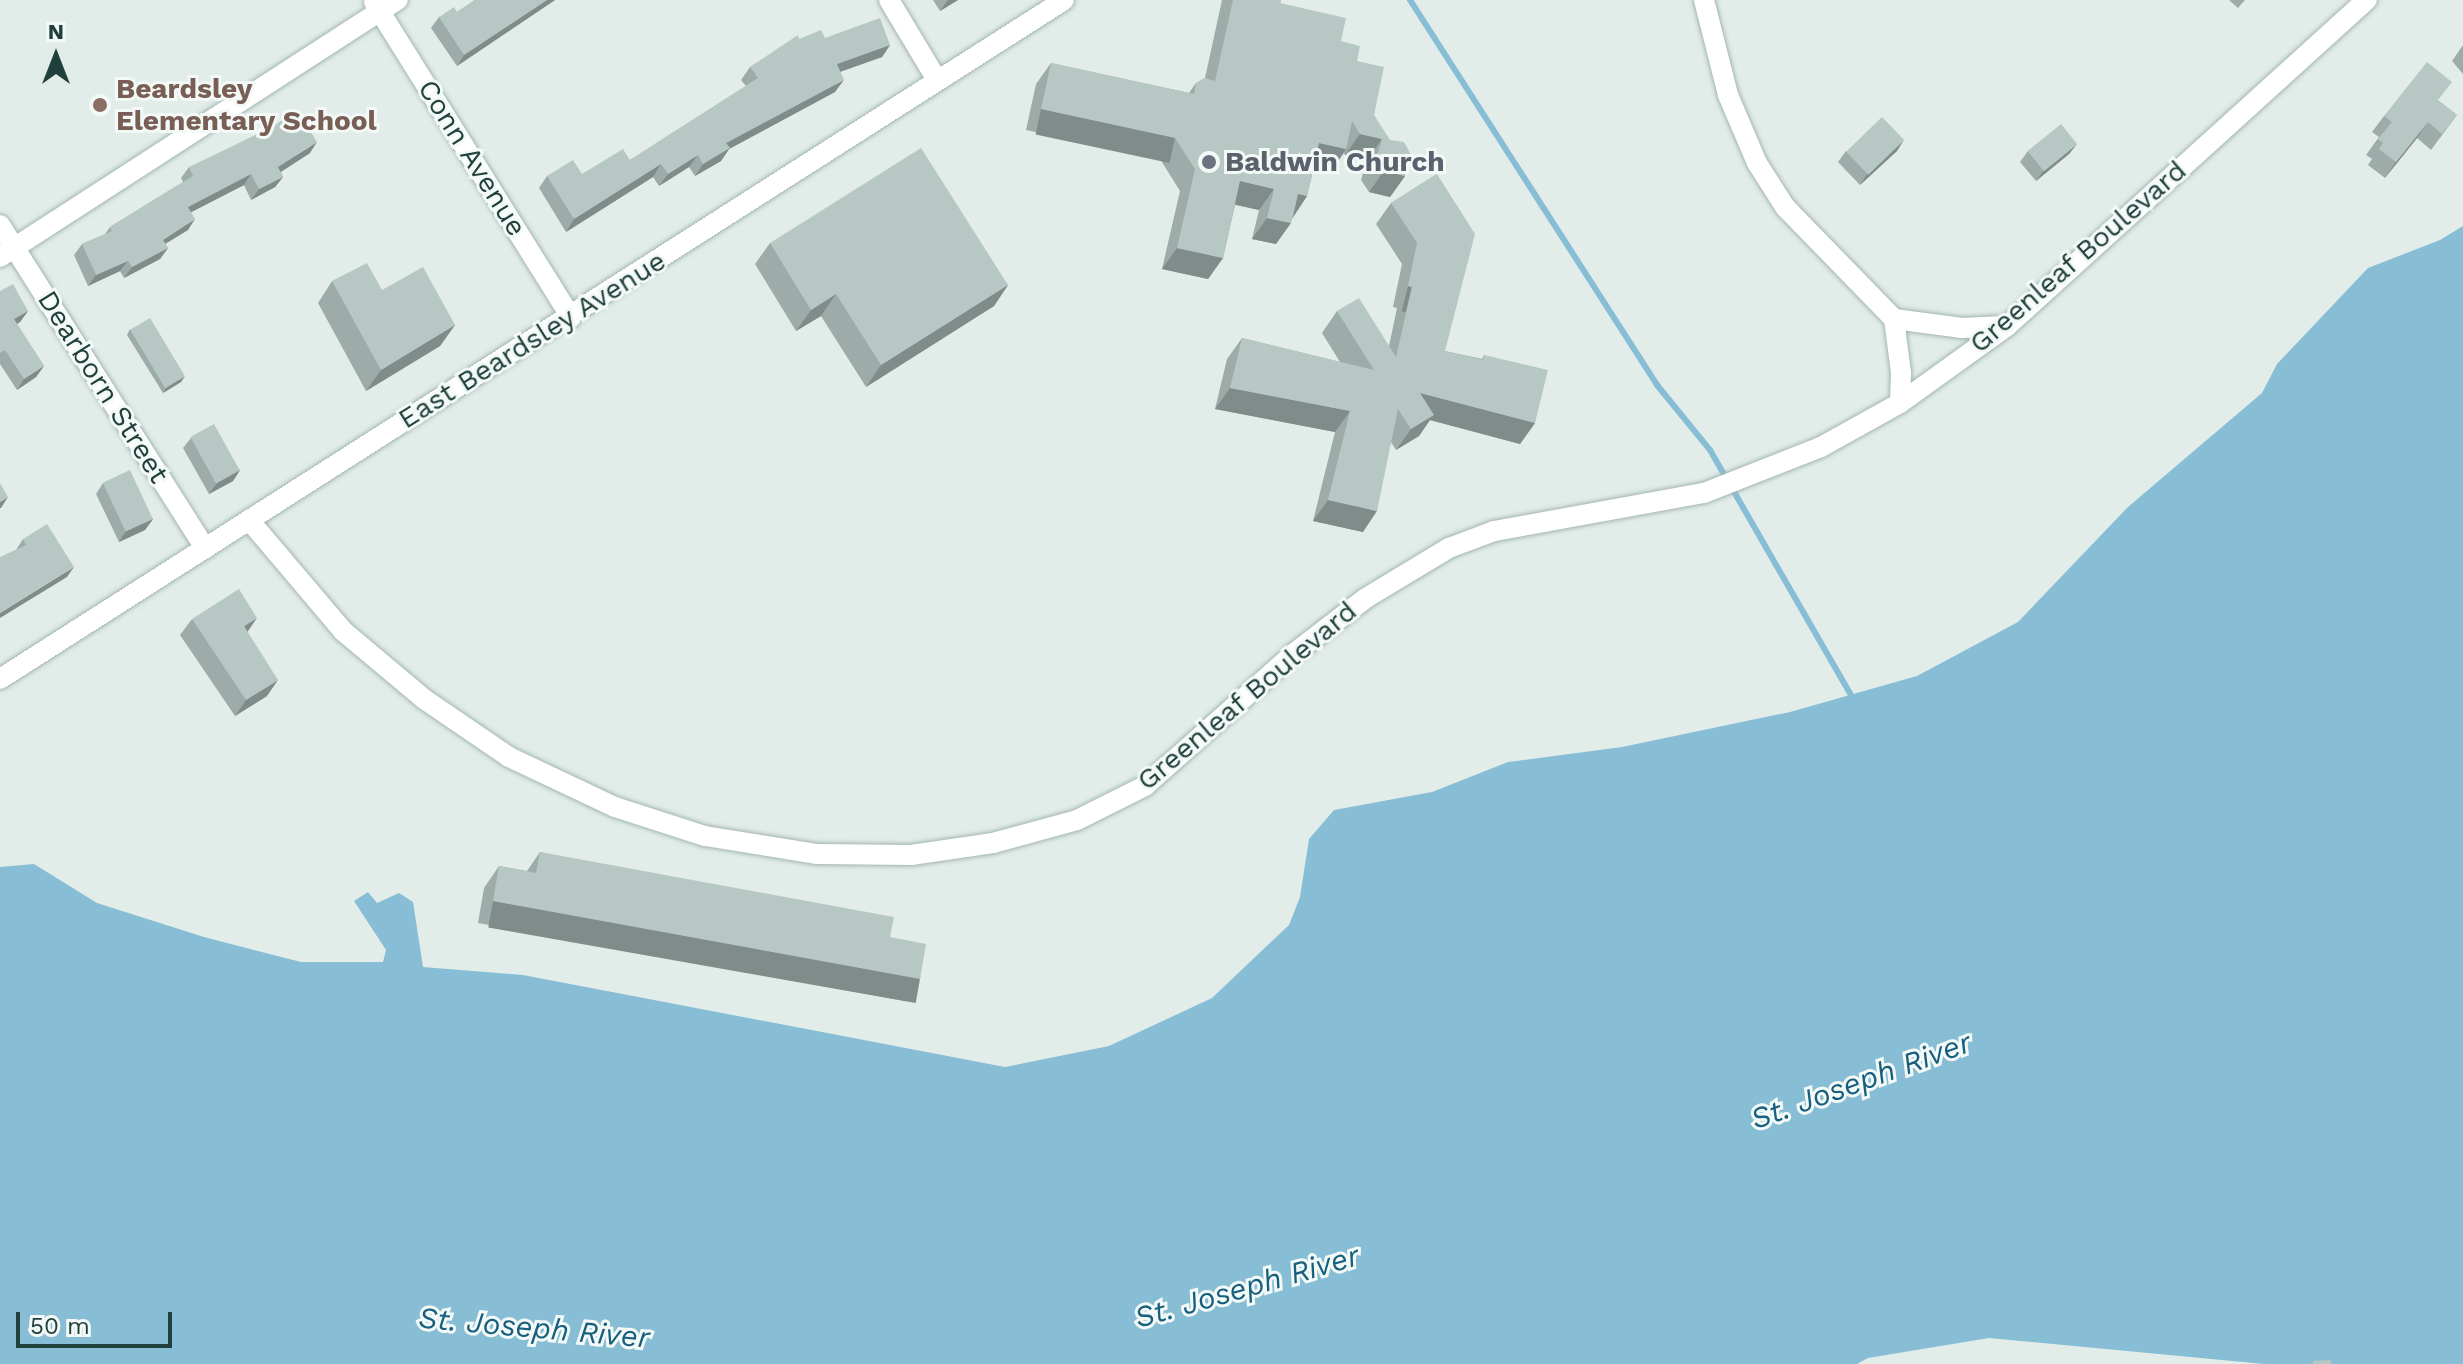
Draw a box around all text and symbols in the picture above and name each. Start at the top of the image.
north arrow [16,16,96,96]
text: N [48,19,64,44]
place label: Beardsley Elementary School [116,72,377,138]
street label: Conn Avenue [410,73,534,243]
marker: Beardsley Elementary School [91,96,109,114]
place label: Baldwin Church [1225,145,1445,179]
marker: Baldwin Church [1200,153,1218,171]
street label: Greenleaf Boulevard [1962,153,2194,361]
street label: East Beardsley Avenue [391,244,673,436]
street label: Dearborn Street [30,285,176,489]
street label: Greenleaf Boulevard [1130,594,1364,798]
water label: St. Joseph River [1745,1024,1977,1138]
water label: St. Joseph River [1130,1238,1364,1336]
scale bar [20,1296,176,1346]
water label: St. Joseph River [416,1300,652,1356]
text: 50 m [30,1312,90,1340]

